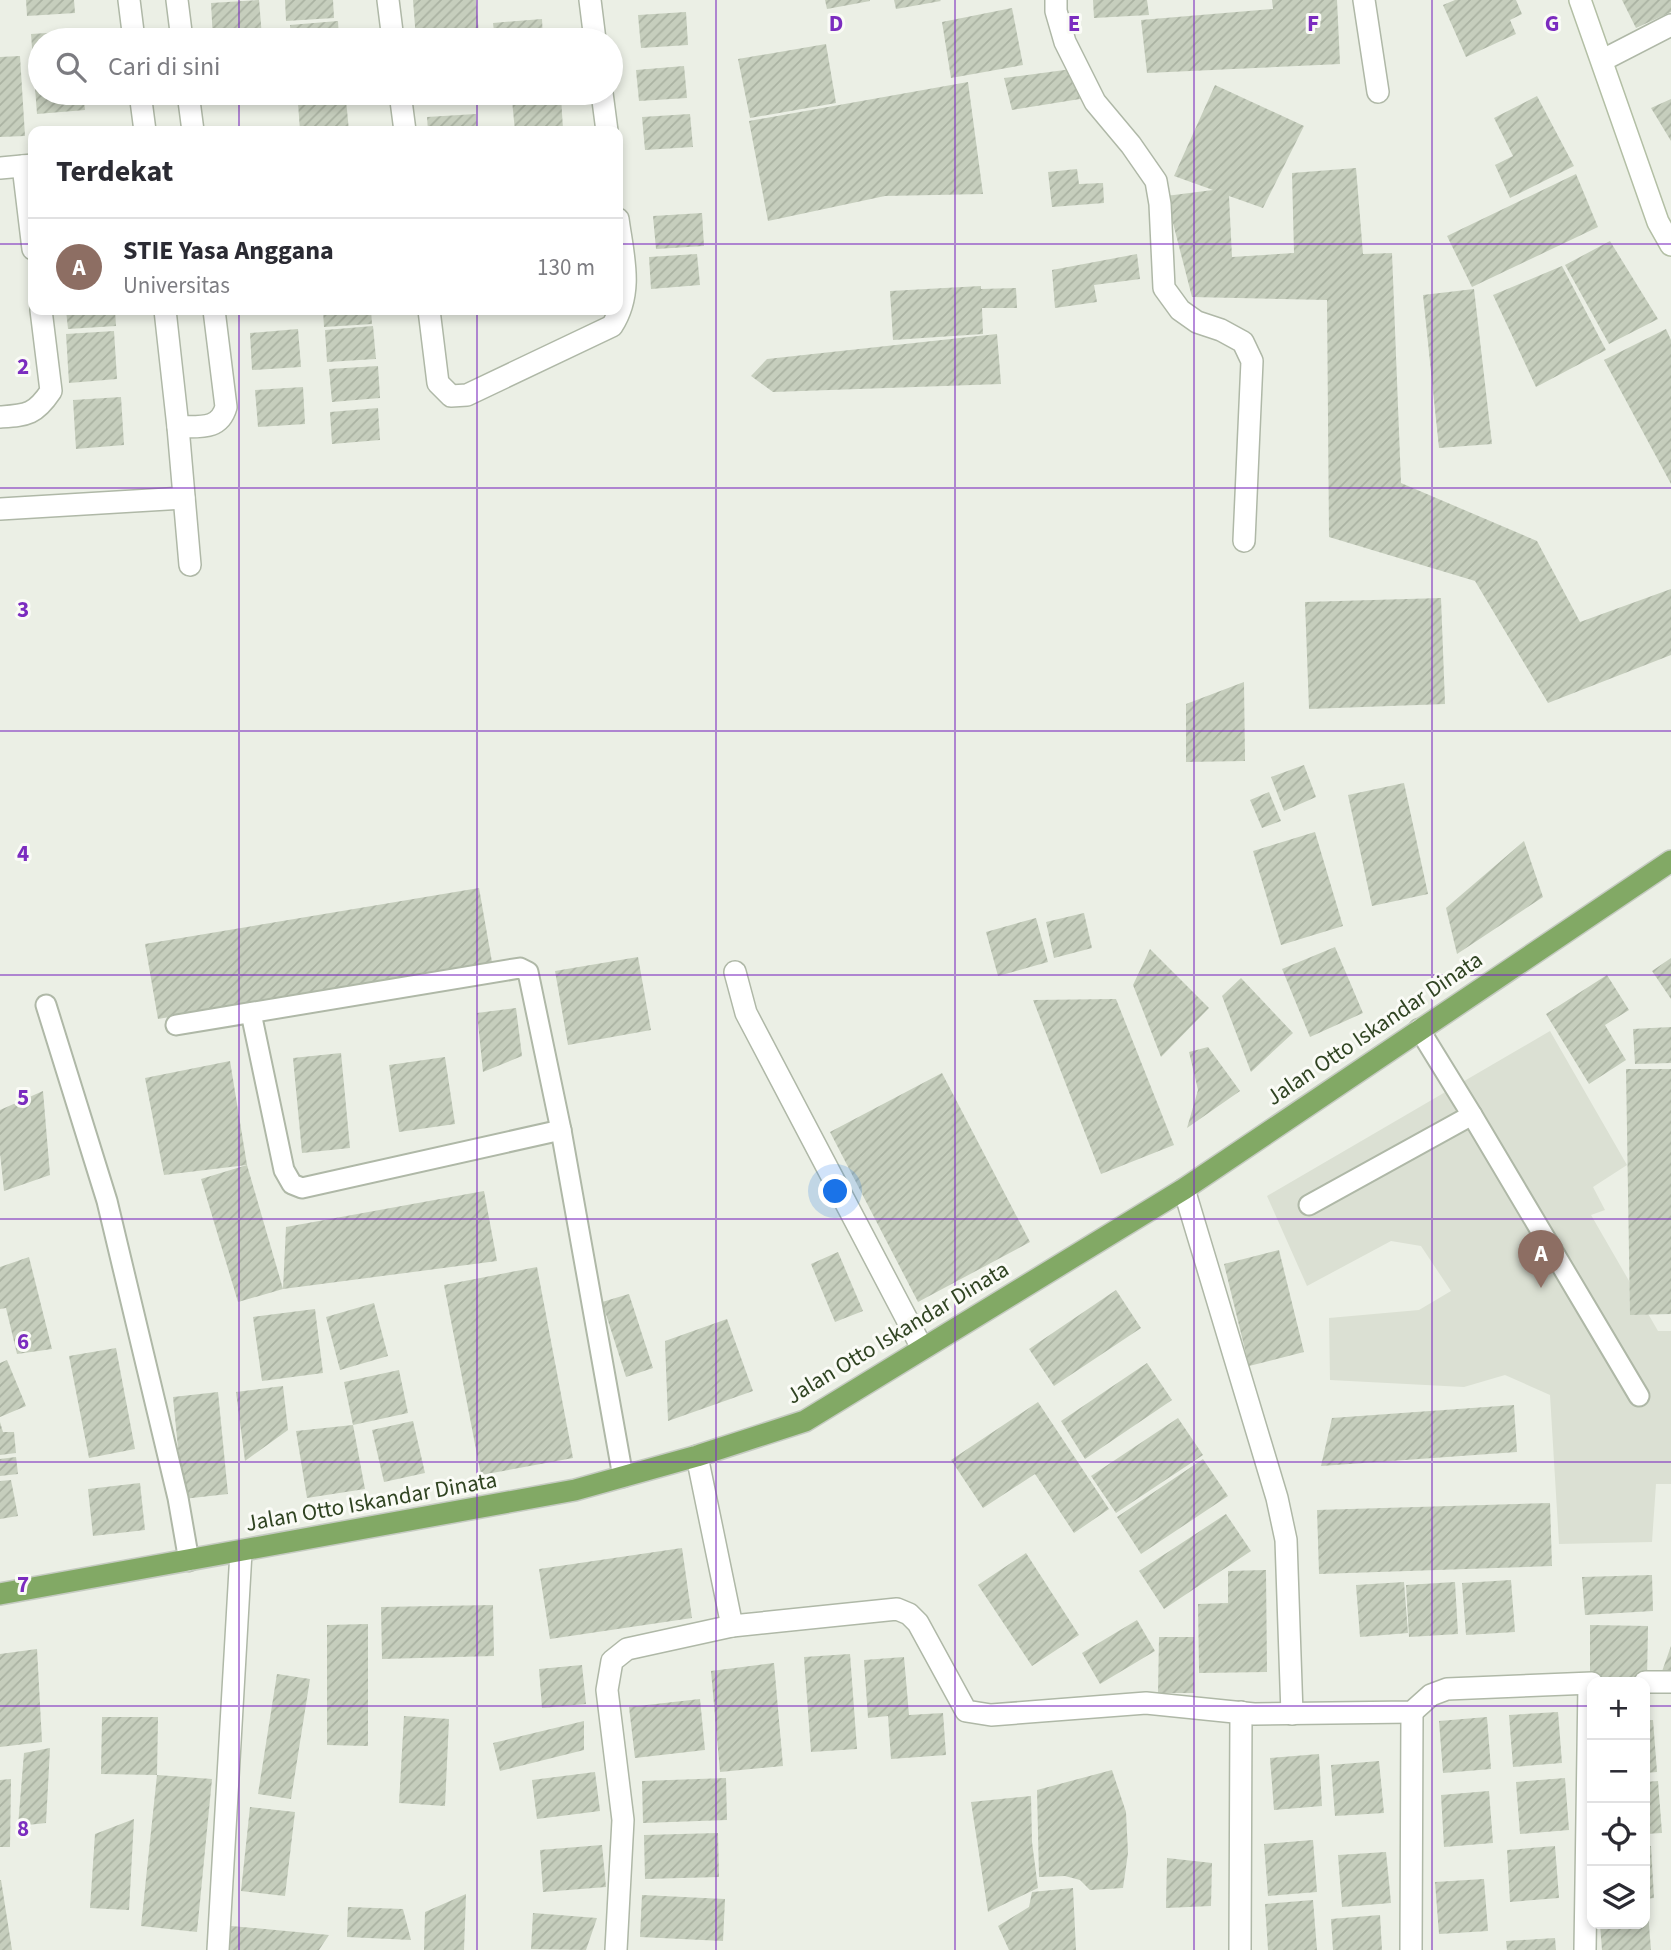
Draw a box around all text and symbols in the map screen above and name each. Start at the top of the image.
text: D [829,7,843,40]
text: E [1068,7,1080,40]
text: F [1307,7,1319,40]
text: G [1545,7,1559,40]
search box [28,28,623,105]
icon: search [52,48,90,86]
text: Cari di sini [108,48,221,85]
text: Terdekat [56,150,173,193]
text: STIE Yasa Anggana [123,232,334,269]
text: A [72,251,86,284]
text: 130 m [537,251,595,284]
text: Universitas [123,269,230,302]
text: 2 [17,350,29,383]
text: 3 [17,593,29,626]
text: 4 [17,837,29,870]
street label: Jalan Otto Iskandar Dinata [1259,943,1489,1113]
text: 5 [17,1081,29,1114]
your location [818,1174,852,1208]
pin: A [1518,1230,1564,1288]
street label: Jalan Otto Iskandar Dinata [780,1253,1015,1412]
text: 6 [17,1325,29,1358]
street label: Jalan Otto Iskandar Dinata [243,1463,499,1540]
text: 7 [17,1568,29,1601]
map controls [1587,1677,1650,1929]
button: + [1587,1677,1650,1740]
button: − [1587,1740,1650,1803]
button: locate [1587,1803,1650,1866]
text: 8 [17,1812,29,1845]
button: layers [1587,1866,1650,1929]

